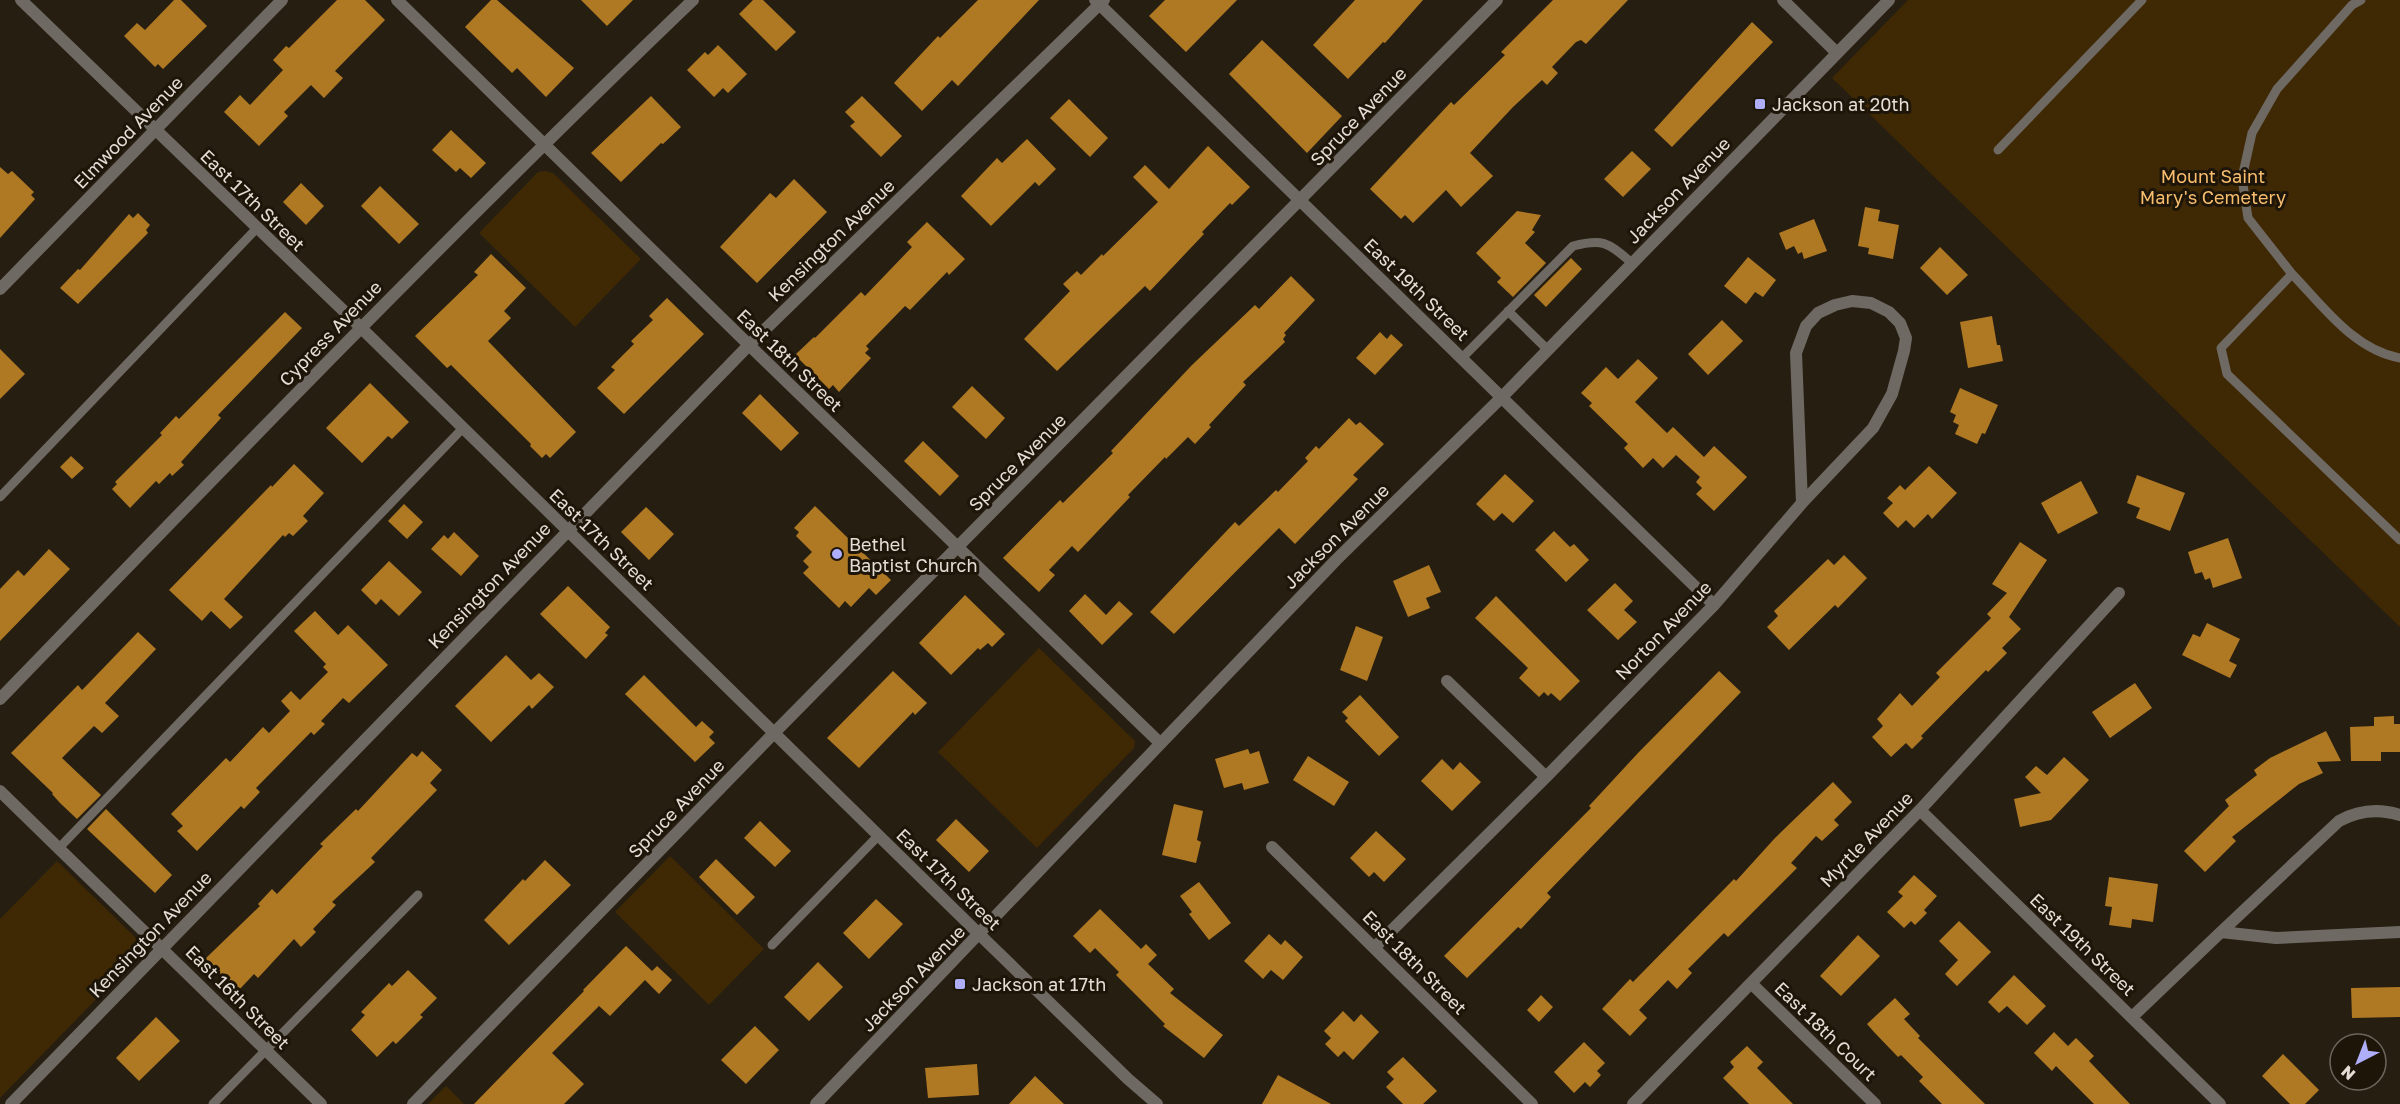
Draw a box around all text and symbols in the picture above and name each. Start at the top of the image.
street label: Spruce Avenue [1305,62,1411,170]
street label: Elmwood Avenue [69,71,187,193]
place label: Jackson at 20th [1772,93,1910,115]
marker: Jackson at 20th [1753,97,1767,111]
street label: Jackson Avenue [1622,132,1734,248]
street label: East 17th Street [196,145,310,255]
park label: Mount Saint Mary's Cemetery [2140,165,2286,208]
street label: Kensington Avenue [763,174,899,306]
street label: East 19th Street [1360,233,1474,345]
street label: Cypress Avenue [274,276,386,390]
street label: East 18th Street [733,304,847,416]
street label: Spruce Avenue [964,409,1070,515]
street label: Jackson Avenue [1279,479,1393,593]
street label: East 17th Street [545,484,659,594]
street label: Kensington Avenue [423,517,555,653]
place label: Bethel Baptist Church [849,533,977,576]
marker: Bethel Baptist Church [830,547,844,561]
street label: Norton Avenue [1610,576,1716,684]
street label: Spruce Avenue [623,754,729,862]
street label: Myrtle Avenue [1815,787,1917,891]
street label: East 17th Street [892,824,1006,934]
street label: Kensington Avenue [84,866,216,1002]
street label: East 19th Street [2026,888,2140,1000]
street label: East 18th Street [1358,905,1472,1019]
street label: Jackson Avenue [857,920,969,1036]
street label: East 16th Street [181,940,295,1054]
place label: Jackson at 17th [972,973,1106,995]
marker: Jackson at 17th [953,977,967,991]
street label: East 18th Court [1770,977,1882,1085]
north arrow [2328,1032,2388,1092]
text: N [2337,1062,2359,1085]

